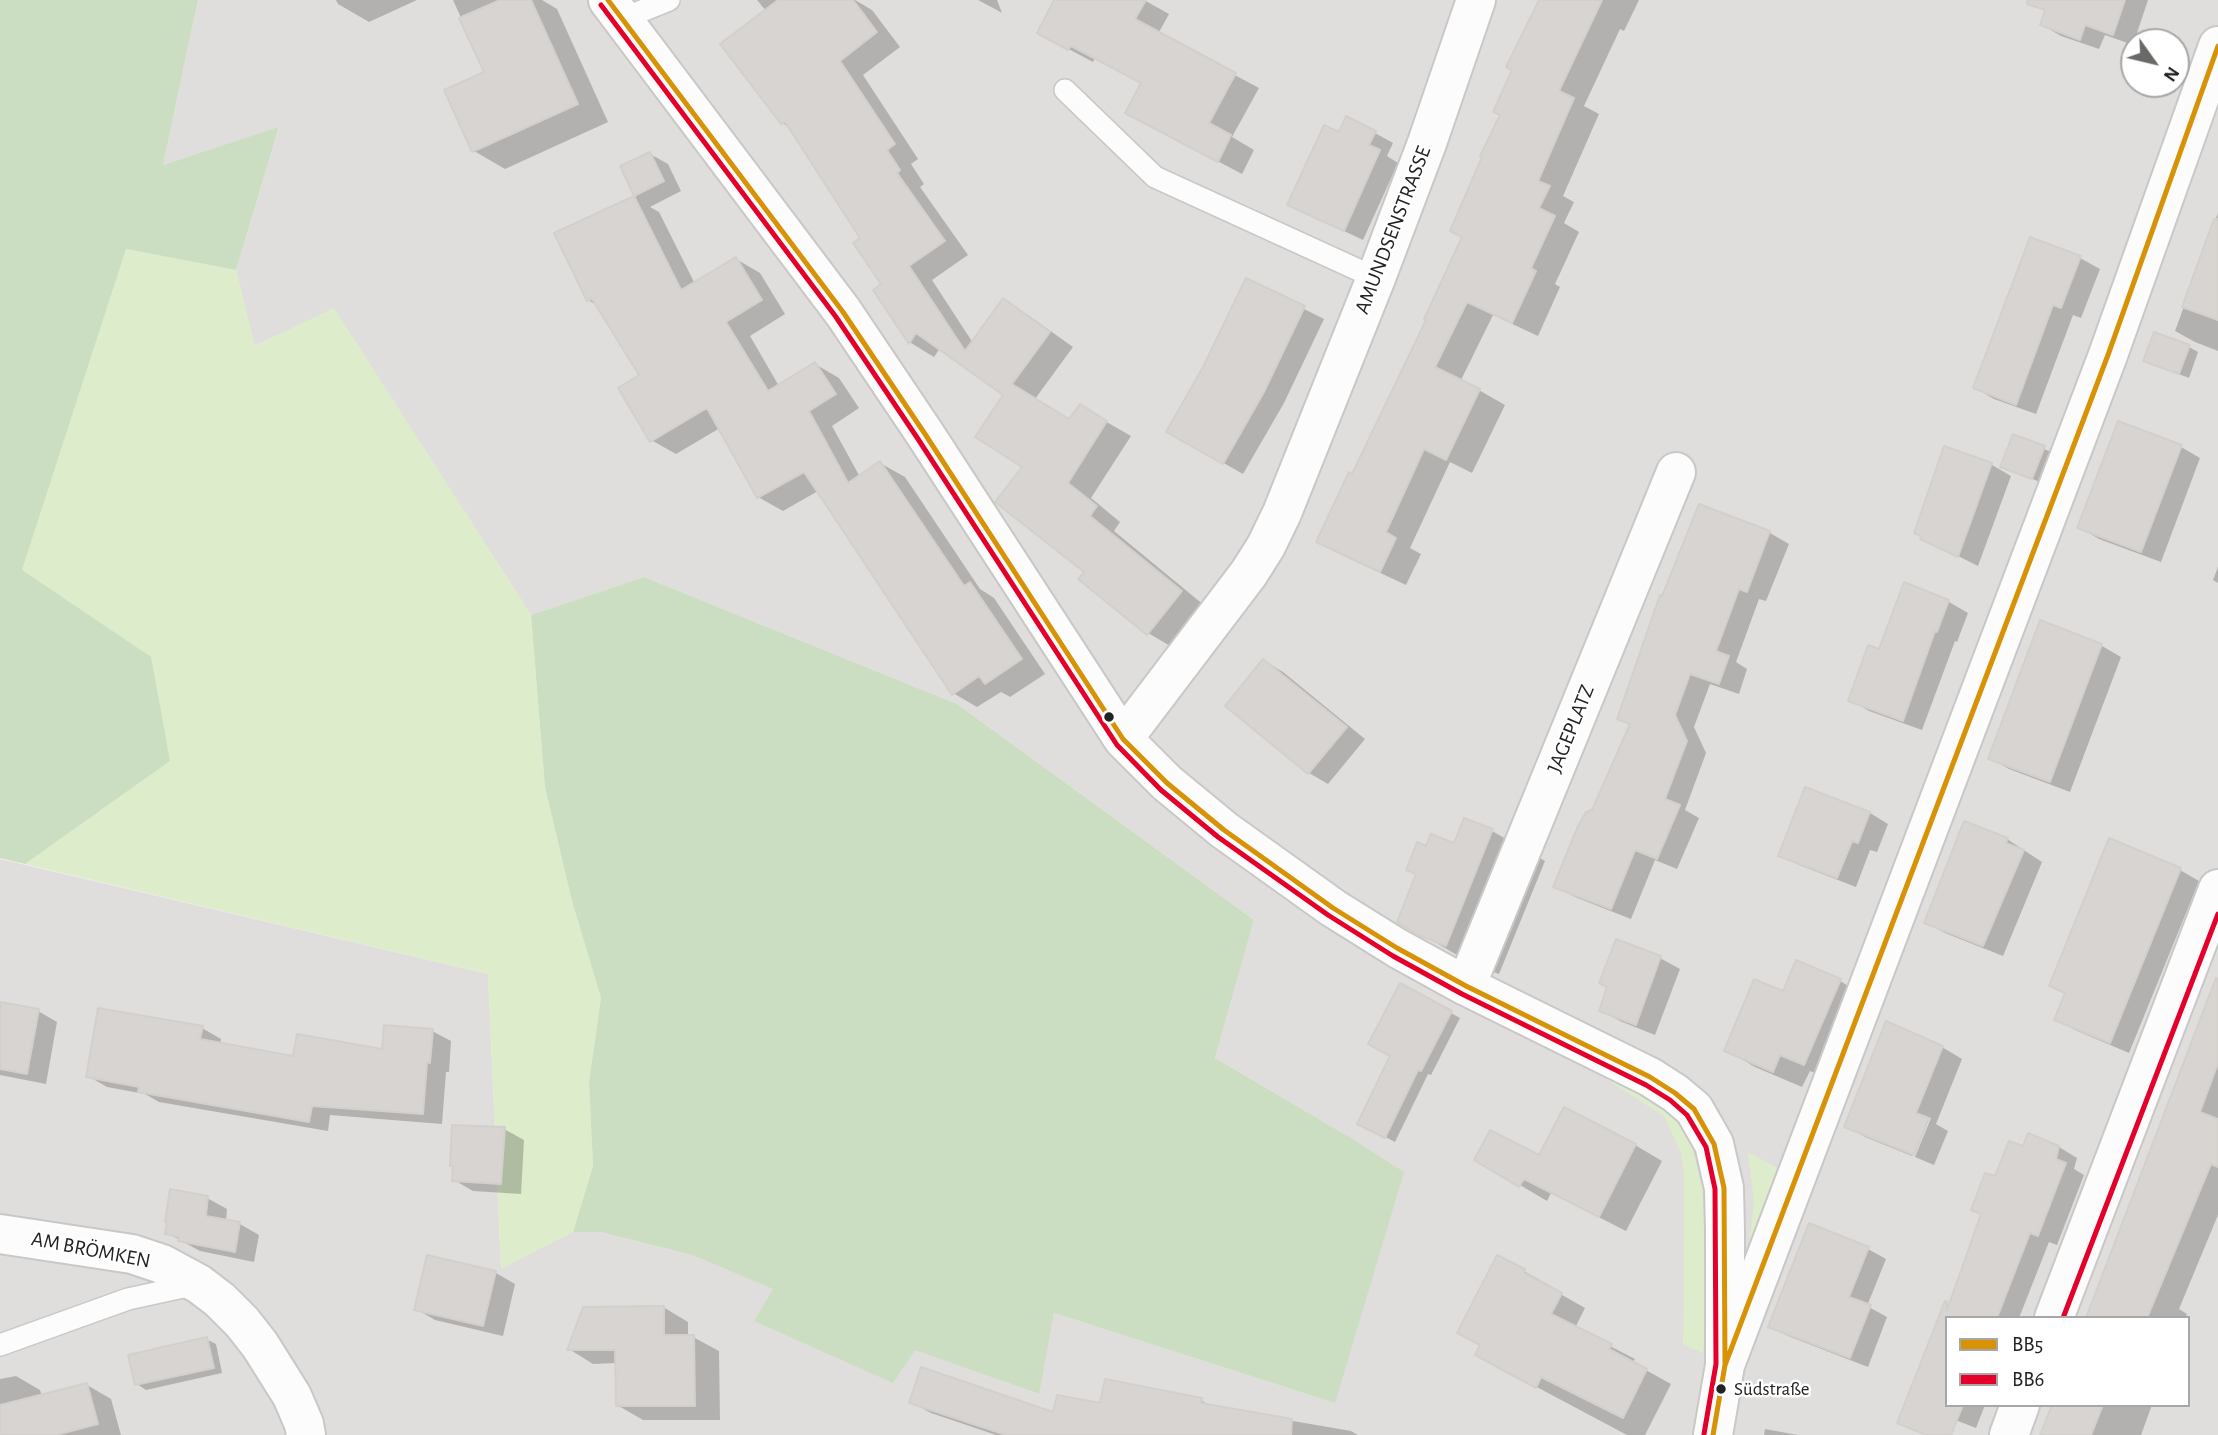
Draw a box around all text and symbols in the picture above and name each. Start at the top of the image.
north arrow [2120,28,2190,98]
text: N [2160,63,2183,85]
street label: AMUNDSENSTRASSE [1349,143,1437,317]
street label: JAGEPLATZ [1542,681,1600,777]
unlabelled marker [1102,710,1116,724]
street label: AM BRÖMKEN [29,1226,153,1274]
legend [1945,1316,2190,1407]
text: BB5 [2012,1334,2043,1355]
text: BB6 [2012,1369,2044,1390]
place label: Südstraße [1734,1378,1810,1400]
marker: Südstraße [1714,1382,1728,1396]

